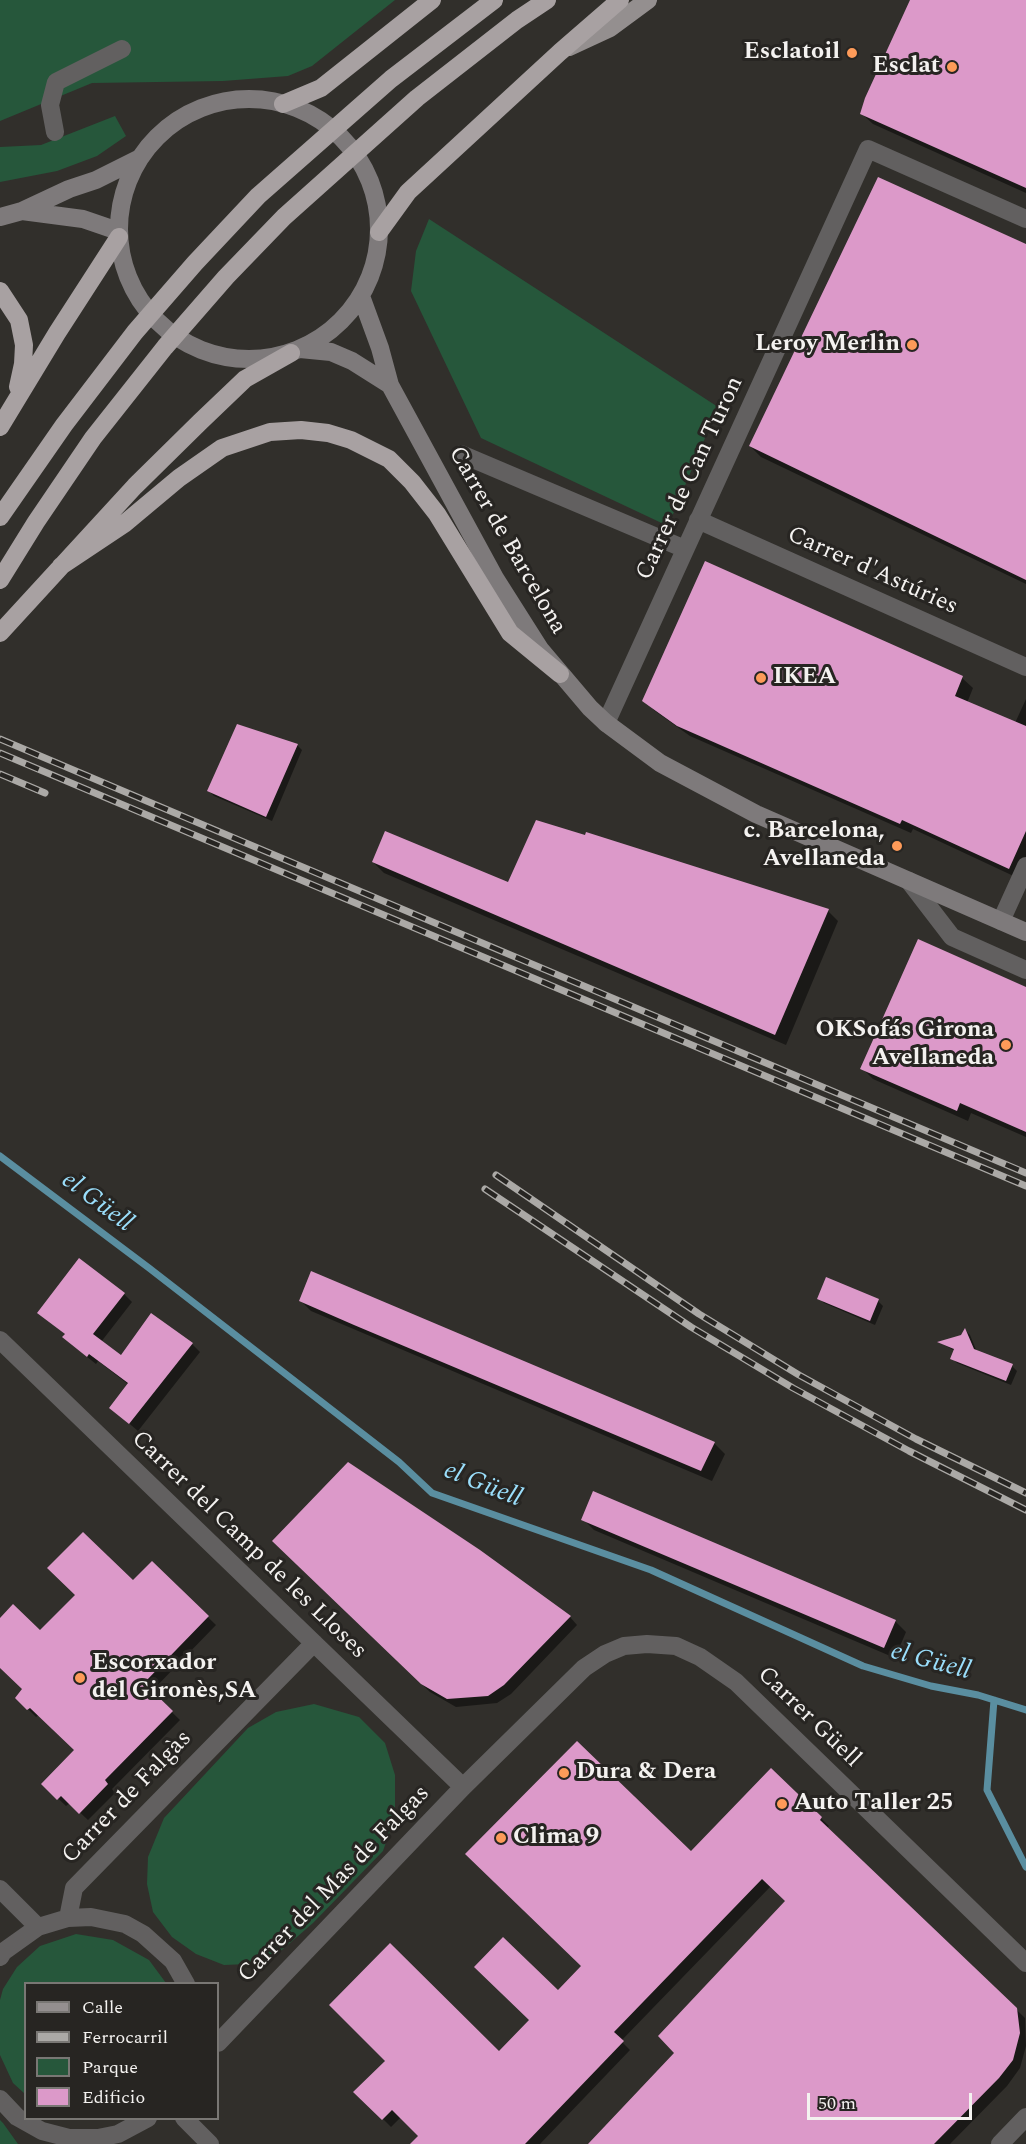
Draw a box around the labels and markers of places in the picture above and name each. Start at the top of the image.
place label: Esclatoil [743,39,840,67]
marker: Esclatoil [845,46,859,60]
place label: Esclat [872,53,940,81]
marker: Esclat [945,60,959,74]
place label: Leroy Merlin [755,331,900,359]
marker: Leroy Merlin [905,338,919,352]
place label: IKEA [773,664,836,692]
marker: IKEA [754,671,768,685]
place label: c. Barcelona, Avellaneda [743,818,885,874]
marker: c. Barcelona, Avellaneda [890,839,904,853]
place label: OKSofás Girona Avellaneda [815,1017,994,1073]
marker: OKSofás Girona Avellaneda [999,1038,1013,1052]
place label: Escorxador del Gironès,SA [92,1650,257,1706]
marker: Escorxador del Gironès,SA [73,1671,87,1685]
place label: Dura & Dera [576,1759,716,1787]
marker: Dura & Dera [557,1766,571,1780]
place label: Auto Taller 25 [794,1790,954,1818]
marker: Auto Taller 25 [775,1797,789,1811]
place label: Clima 9 [513,1824,599,1852]
marker: Clima 9 [494,1831,508,1845]

